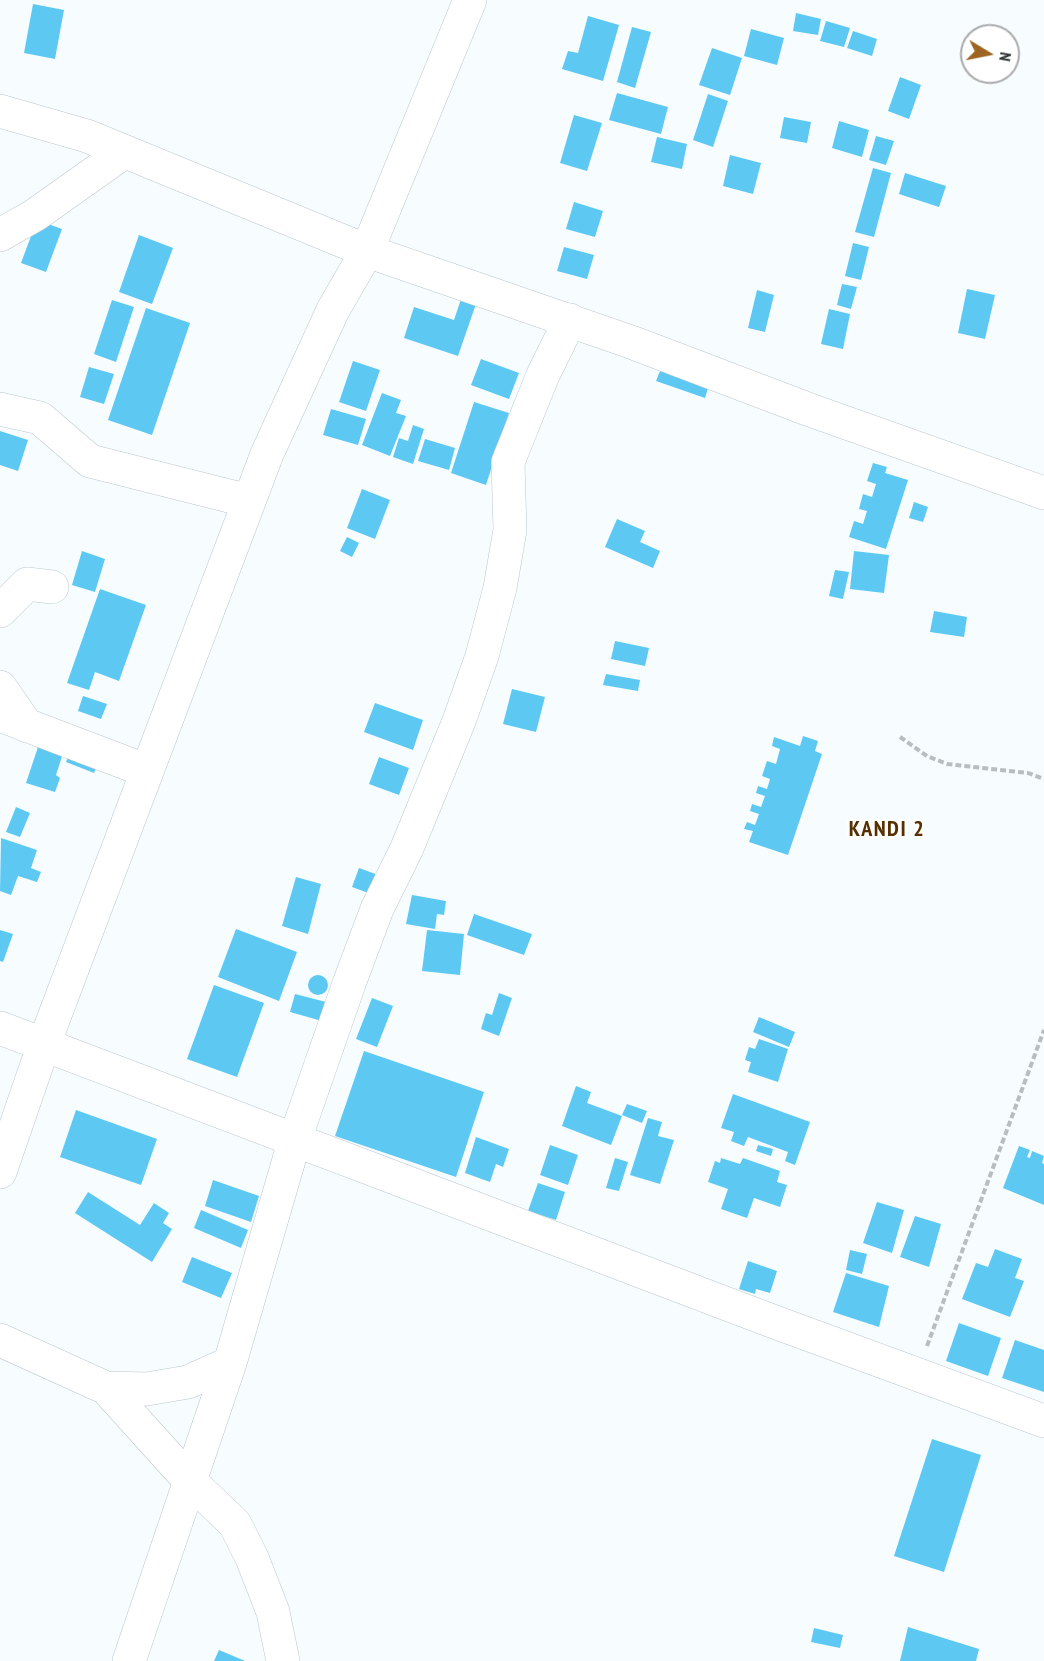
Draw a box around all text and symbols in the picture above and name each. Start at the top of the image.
north arrow [960,24,1020,84]
text: N [995,51,1016,63]
district label: KANDI 2 [849,817,925,843]

